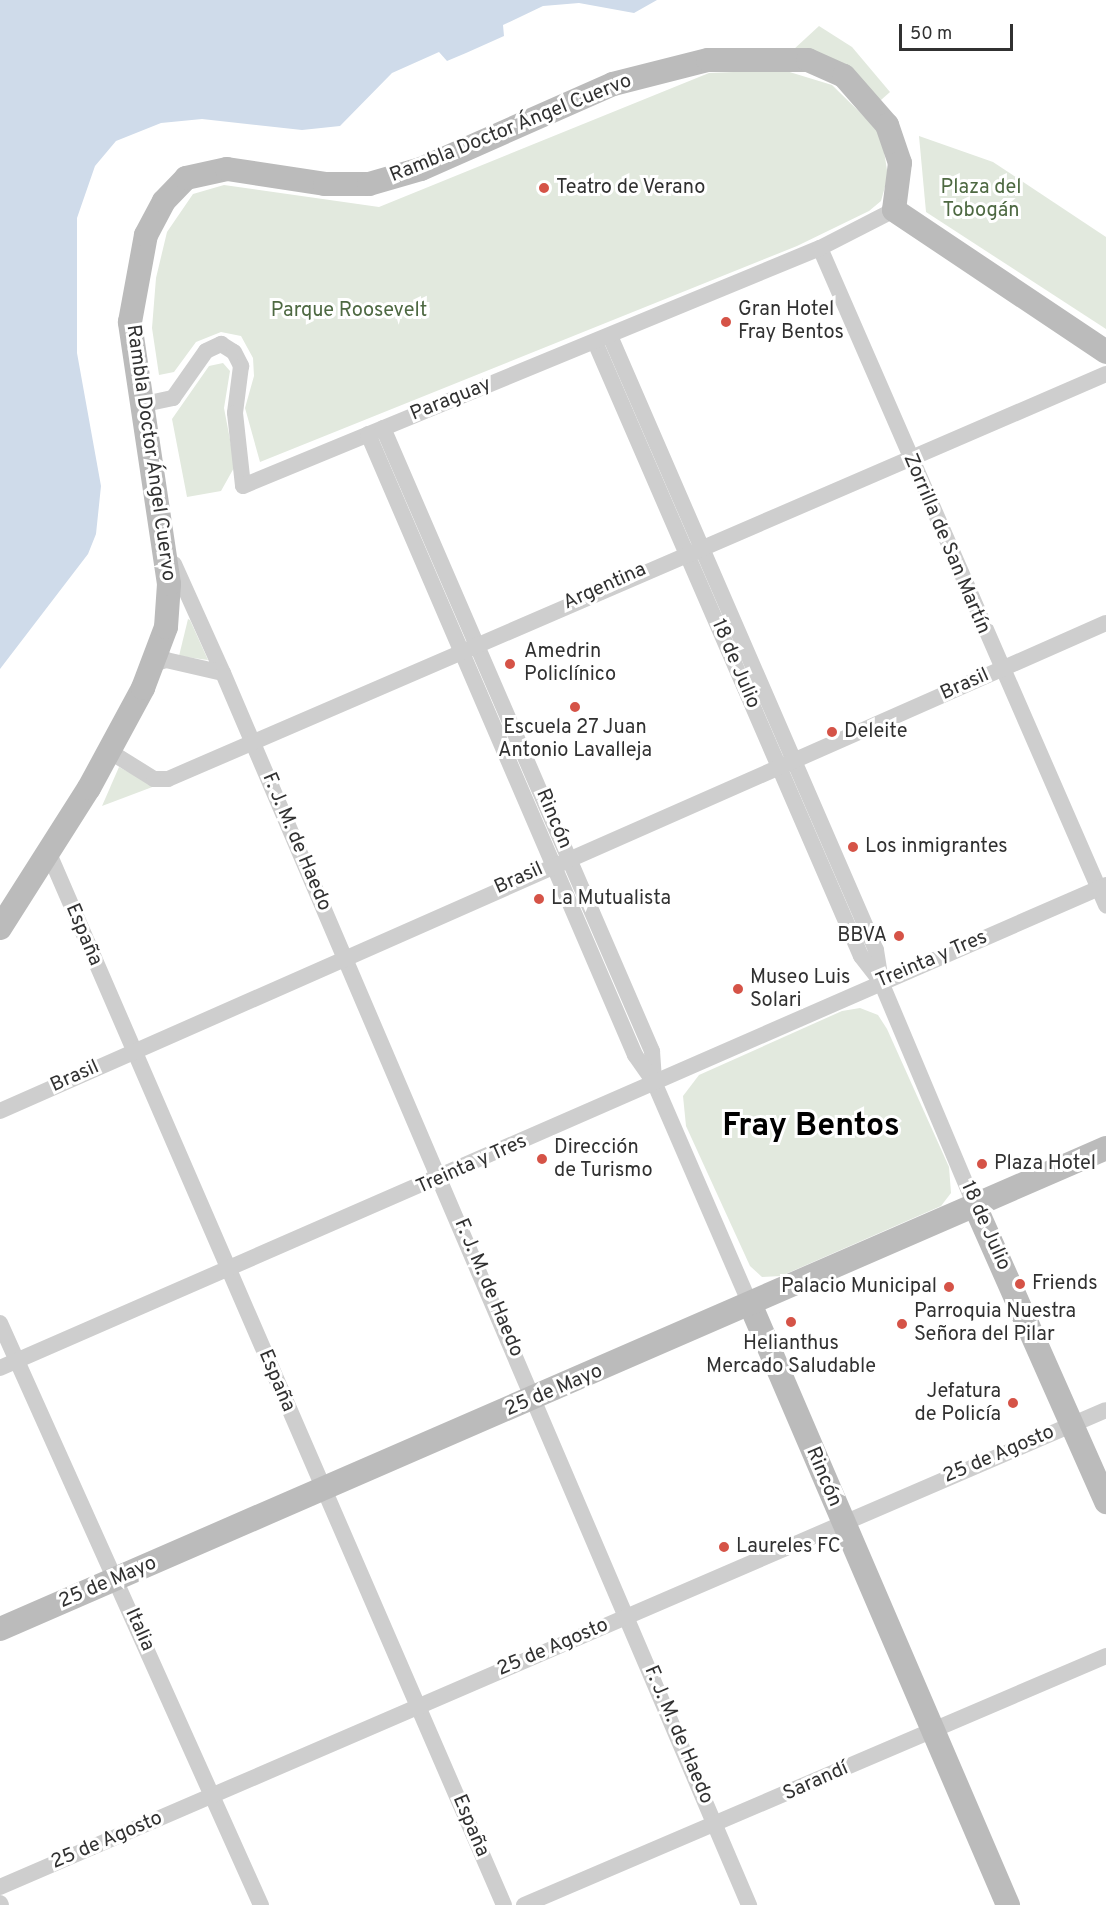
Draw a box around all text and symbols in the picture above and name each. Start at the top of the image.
scale bar [902,12,1016,50]
text: 50 m [910,23,952,46]
street label: Rambla Doctor Ángel Cuervo [386,69,636,189]
place label: Teatro de Verano [556,176,706,200]
park label: Plaza del Tobogán [941,177,1021,224]
marker: Teatro de Verano [537,181,551,195]
place label: Gran Hotel Fray Bentos [738,298,844,345]
park label: Parque Roosevelt [271,299,427,323]
marker: Gran Hotel Fray Bentos [719,315,733,329]
street label: Rambla Doctor Ángel Cuervo [120,323,180,583]
street label: Paraguay [407,373,495,427]
street label: Zorrilla de San Martín [897,450,995,638]
street label: Argentina [560,558,650,616]
street label: 18 de Julio [705,616,765,712]
place label: Amedrin Policlínico [524,640,616,687]
marker: Amedrin Policlínico [501,655,519,673]
street label: Brasil [937,664,993,706]
marker: Escuela 27 Juan Antonio Lavalleja [568,700,582,714]
place label: Escuela 27 Juan Antonio Lavalleja [498,716,652,763]
place label: Deleite [844,720,907,744]
marker: Deleite [825,725,839,739]
street label: F. J. M. de Haedo [256,769,336,915]
street label: Rincón [530,786,576,852]
place label: Los inmigrantes [865,835,1008,859]
marker: Los inmigrantes [846,840,860,854]
street label: Brasil [491,858,547,900]
place label: La Mutualista [551,887,671,911]
marker: La Mutualista [532,892,546,906]
street label: España [59,900,107,970]
place label: BBVA [837,924,887,948]
street label: Treinta y Tres [873,926,991,994]
marker: BBVA [892,929,906,943]
place label: Museo Luis Solari [750,966,850,1013]
marker: Museo Luis Solari [731,982,745,996]
street label: Brasil [47,1056,103,1098]
district label: Fray Bentos [722,1108,900,1146]
street label: Treinta y Tres [413,1130,531,1200]
place label: Dirección de Turismo [554,1136,653,1183]
marker: Dirección de Turismo [535,1152,549,1166]
place label: Plaza Hotel [994,1152,1096,1176]
marker: Plaza Hotel [975,1157,989,1171]
street label: 18 de Julio [955,1178,1015,1274]
street label: F. J. M. de Haedo [448,1215,528,1361]
place label: Friends [1032,1272,1098,1296]
place label: Palacio Municipal [781,1275,937,1299]
marker: Friends [1013,1277,1027,1291]
marker: Palacio Municipal [942,1280,956,1294]
place label: Parroquia Nuestra Señora del Pilar [914,1300,1076,1347]
marker: Helianthus Mercado Saludable [784,1315,798,1329]
marker: Parroquia Nuestra Señora del Pilar [895,1317,909,1331]
place label: Helianthus Mercado Saludable [706,1332,876,1379]
street label: España [252,1346,300,1416]
street label: 25 de Mayo [502,1360,606,1422]
place label: Jefatura de Policía [915,1380,1001,1427]
marker: Jefatura de Policía [1006,1396,1020,1410]
street label: 25 de Agosto [939,1421,1059,1489]
street label: Rincón [800,1444,846,1510]
place label: Laureles FC [736,1535,841,1559]
marker: Laureles FC [717,1540,731,1554]
street label: 25 de Mayo [56,1552,160,1614]
street label: Italia [119,1605,159,1655]
street label: 25 de Agosto [493,1614,613,1682]
street label: F. J. M. de Haedo [638,1662,718,1808]
street label: Sarandí [780,1757,852,1807]
street label: España [446,1791,494,1861]
street label: 25 de Agosto [47,1807,167,1875]

